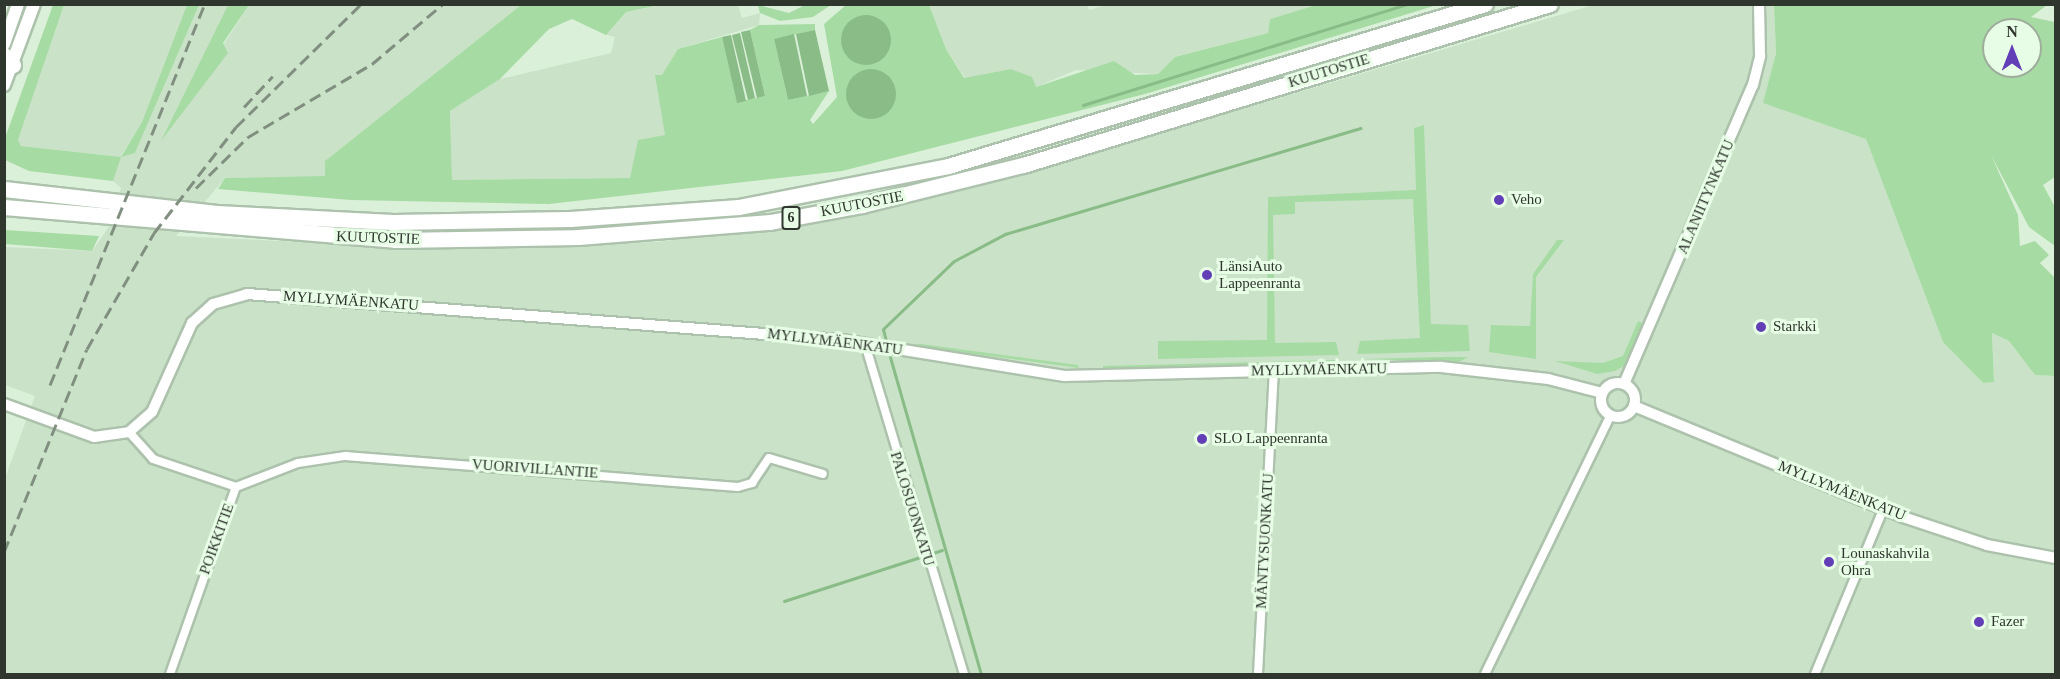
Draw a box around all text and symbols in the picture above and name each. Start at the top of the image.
north arrow [1982,18,2042,78]
text: N [2006,23,2018,40]
street label: KUUTOSTIE [1286,50,1372,92]
street label: ALANIITYNKATU [1674,137,1738,257]
street label: KUUTOSTIE [819,187,905,221]
place label: Veho [1511,191,1542,209]
marker: Veho [1492,193,1506,207]
road number: 6 [780,207,802,229]
street label: KUUTOSTIE [336,228,420,248]
place label: LänsiAuto Lappeenranta [1219,257,1301,292]
marker: LänsiAuto Lappeenranta [1200,268,1214,282]
street label: MYLLYMÄENKATU [283,287,419,315]
place label: Starkki [1773,318,1816,336]
marker: Starkki [1754,320,1768,334]
street label: MYLLYMÄENKATU [766,325,904,359]
street label: MYLLYMÄENKATU [1251,360,1387,380]
place label: SLO Lappeenranta [1214,430,1328,448]
marker: SLO Lappeenranta [1195,432,1209,446]
street label: PALOSUONKATU [886,450,938,568]
street label: VUORIVILLANTIE [471,456,599,482]
street label: MYLLYMÄENKATU [1776,457,1908,525]
street label: MÄNTYSUONKATU [1252,473,1278,609]
street label: POIKKITIE [196,501,238,577]
place label: Lounaskahvila Ohra [1841,544,1929,579]
marker: Lounaskahvila Ohra [1822,555,1836,569]
place label: Fazer [1991,613,2024,631]
marker: Fazer [1972,615,1986,629]

